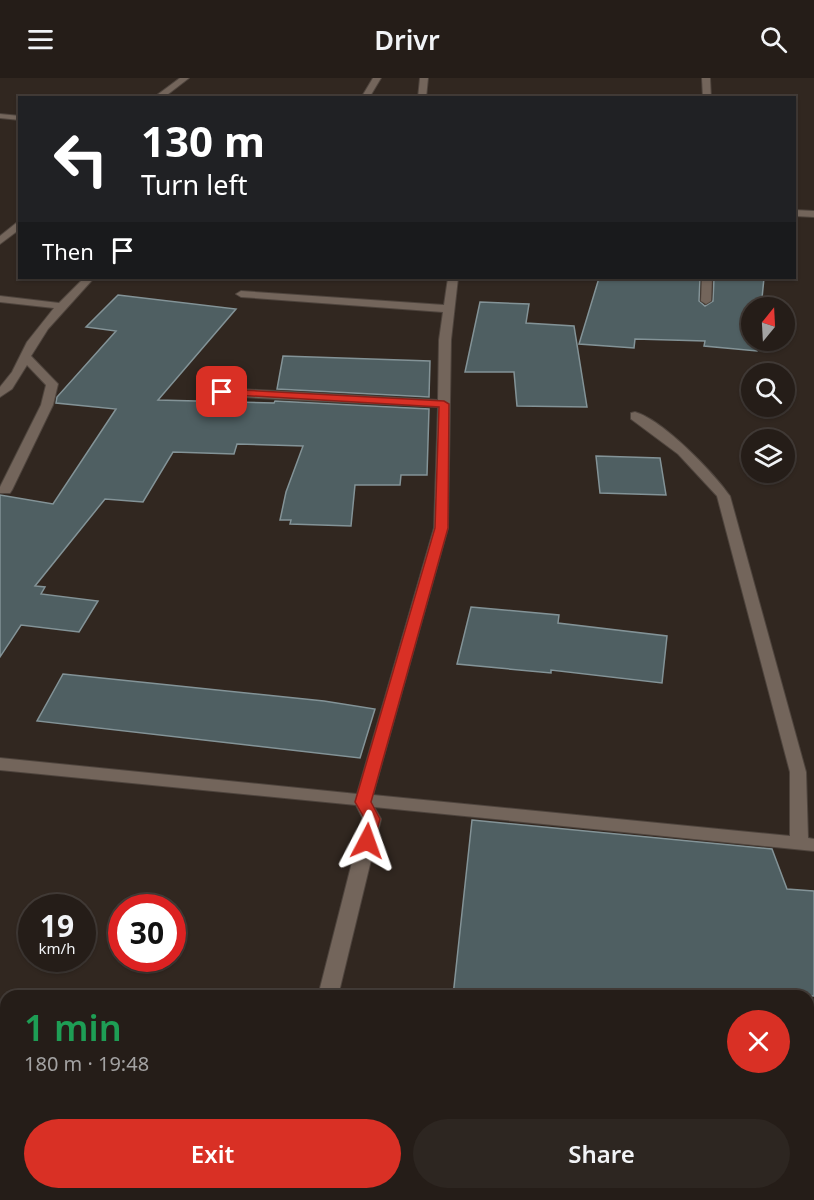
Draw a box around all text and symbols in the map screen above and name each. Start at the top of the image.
text: Drivr [374,21,440,58]
icon: menu [24,23,57,56]
icon: search [757,23,790,56]
text: 130 m [141,112,265,169]
icon: left [42,120,120,198]
text: Turn left [141,166,247,203]
icon: arrive [106,234,139,267]
text: Then [42,236,94,266]
north arrow [741,297,795,351]
map controls [741,297,795,483]
button: search [741,363,795,417]
pin [196,366,247,417]
icon: arrive [205,375,238,408]
button: layers [741,429,795,483]
position arrow [335,809,399,873]
speed limit sign: 30 [108,894,186,972]
text: 19 [40,905,74,946]
text: km/h [39,938,75,958]
text: 1 min [24,1003,122,1052]
button: close [727,1010,790,1073]
text: 180 m · 19:48 [24,1050,149,1077]
button: Exit [24,1119,401,1188]
button: Share [413,1119,790,1188]

